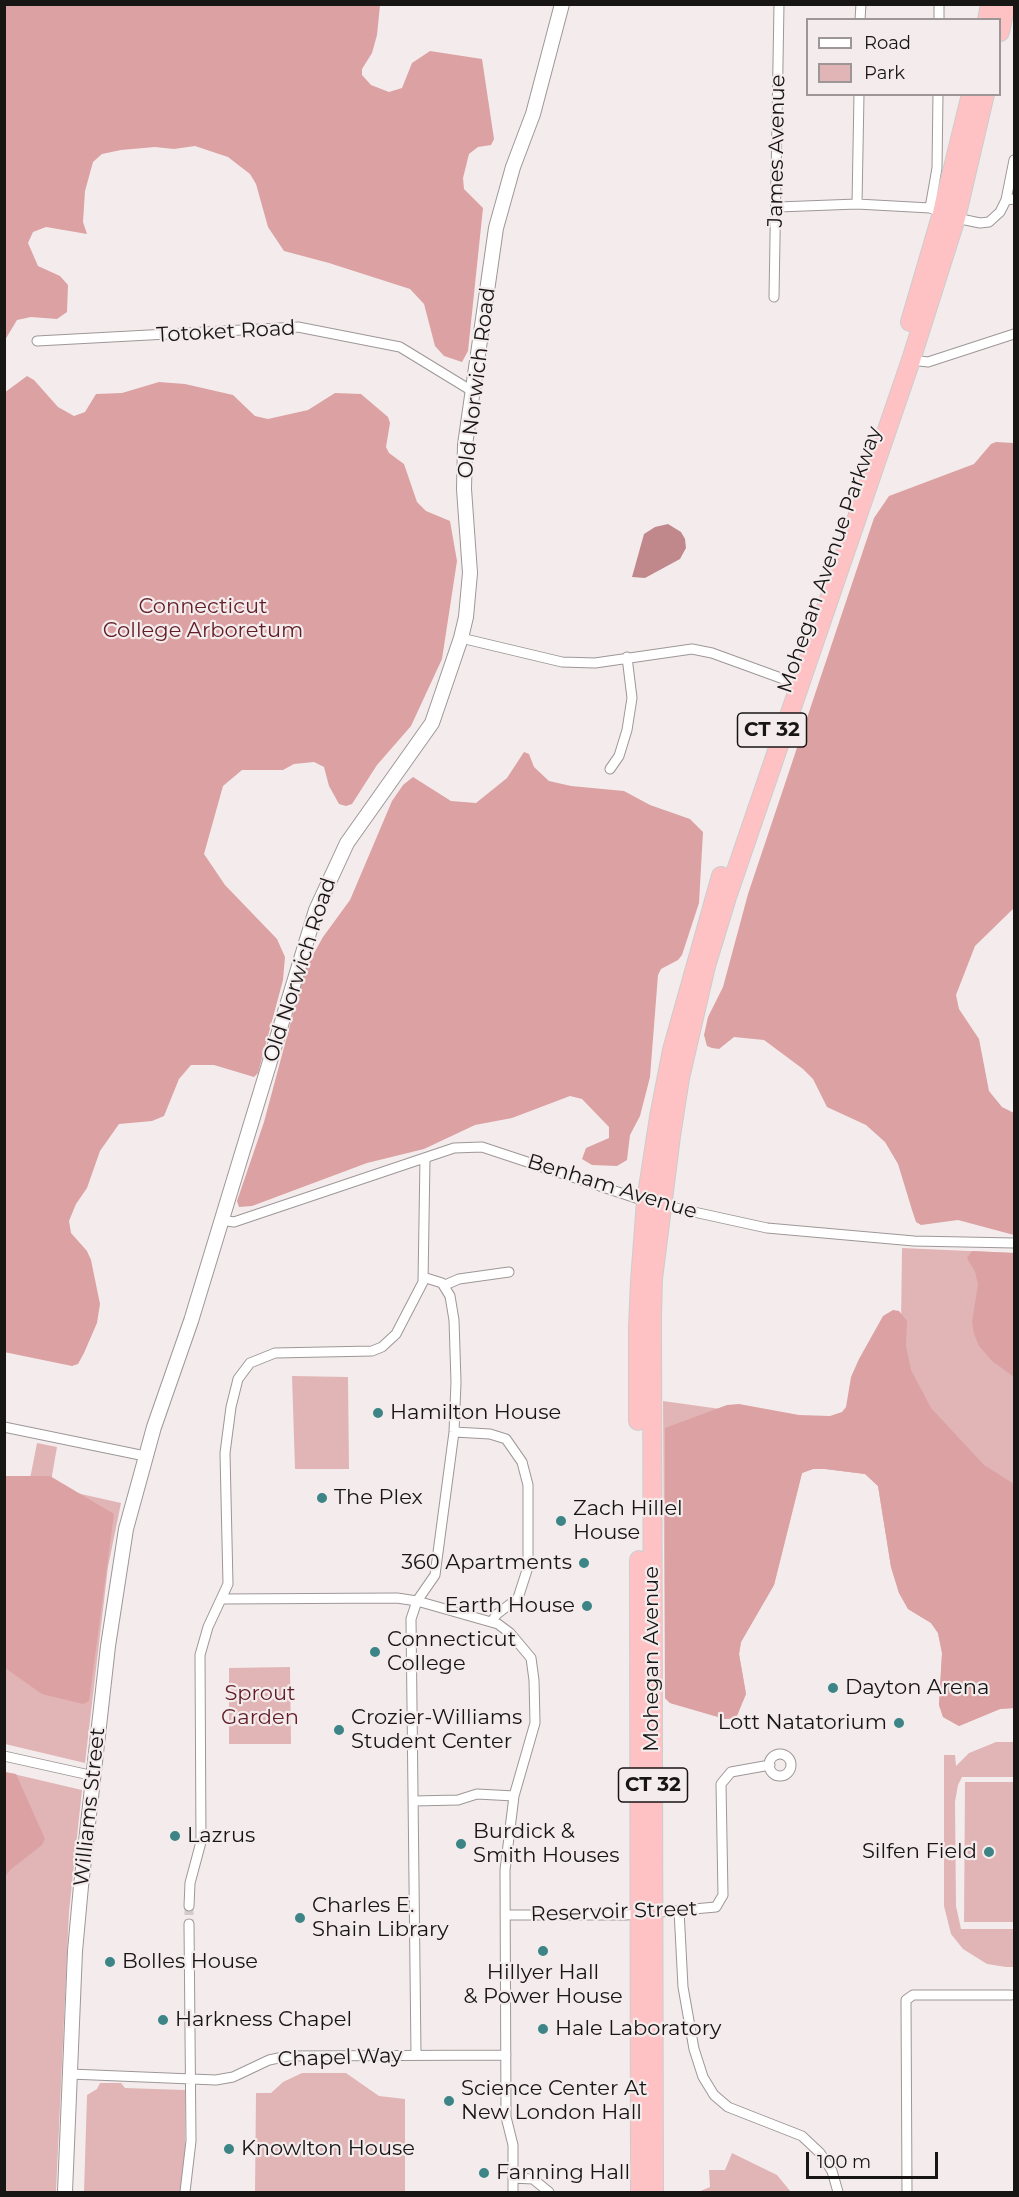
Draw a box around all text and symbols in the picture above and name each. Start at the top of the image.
legend [806,18,1001,96]
text: Road [864,32,911,54]
text: Park [864,62,905,84]
street label: James Avenue [763,74,791,228]
street label: Old Norwich Road [453,286,501,480]
street label: Totoket Road [156,316,296,348]
street label: Mohegan Avenue Parkway [772,423,888,697]
park label: Connecticut College Arboretum [103,594,303,644]
road number: CT 32 [738,713,806,747]
street label: Old Norwich Road [258,875,342,1065]
street label: Benham Avenue [524,1149,700,1225]
place label: Hamilton House [390,1400,561,1426]
marker: Hamilton House [371,1406,385,1420]
place label: The Plex [334,1485,423,1511]
marker: The Plex [315,1491,329,1505]
place label: Zach Hillel House [573,1496,683,1546]
marker: Zach Hillel House [554,1514,568,1528]
place label: 360 Apartments [401,1550,572,1576]
marker: 360 Apartments [577,1556,591,1570]
street label: Mohegan Avenue [639,1566,665,1752]
place label: Earth House [444,1593,575,1619]
marker: Earth House [580,1599,594,1613]
place label: Connecticut College [387,1627,516,1677]
marker: Connecticut College [368,1645,382,1659]
place label: Dayton Arena [845,1675,989,1701]
park label: Sprout Garden [221,1681,299,1731]
marker: Dayton Arena [826,1681,840,1695]
place label: Crozier-Williams Student Center [351,1705,522,1755]
place label: Lott Natatorium [718,1710,887,1736]
marker: Lott Natatorium [892,1716,906,1730]
marker: Crozier-Williams Student Center [332,1723,346,1737]
street label: Williams Street [69,1726,111,1888]
road number: CT 32 [618,1768,688,1802]
place label: Burdick & Smith Houses [473,1819,619,1869]
place label: Lazrus [187,1823,255,1849]
marker: Lazrus [168,1829,182,1843]
marker: Burdick & Smith Houses [454,1837,468,1851]
place label: Silfen Field [862,1839,977,1865]
marker: Silfen Field [982,1845,996,1859]
place label: Charles E. Shain Library [312,1893,449,1943]
street label: Reservoir Street [530,1896,698,1928]
marker: Charles E. Shain Library [293,1911,307,1925]
marker: Hillyer Hall & Power House [536,1944,550,1958]
place label: Bolles House [122,1949,258,1975]
marker: Bolles House [103,1955,117,1969]
place label: Hillyer Hall & Power House [463,1960,623,2010]
place label: Harkness Chapel [175,2007,352,2033]
marker: Harkness Chapel [156,2013,170,2027]
place label: Hale Laboratory [555,2016,721,2042]
marker: Hale Laboratory [536,2022,550,2036]
street label: Chapel Way [277,2043,403,2073]
place label: Science Center At New London Hall [461,2076,647,2126]
marker: Science Center At New London Hall [442,2094,456,2108]
place label: Knowlton House [241,2136,415,2162]
scale bar [809,2140,941,2178]
marker: Knowlton House [222,2142,236,2156]
text: 100 m [817,2151,871,2173]
place label: Fanning Hall [496,2160,630,2186]
marker: Fanning Hall [477,2166,491,2180]

